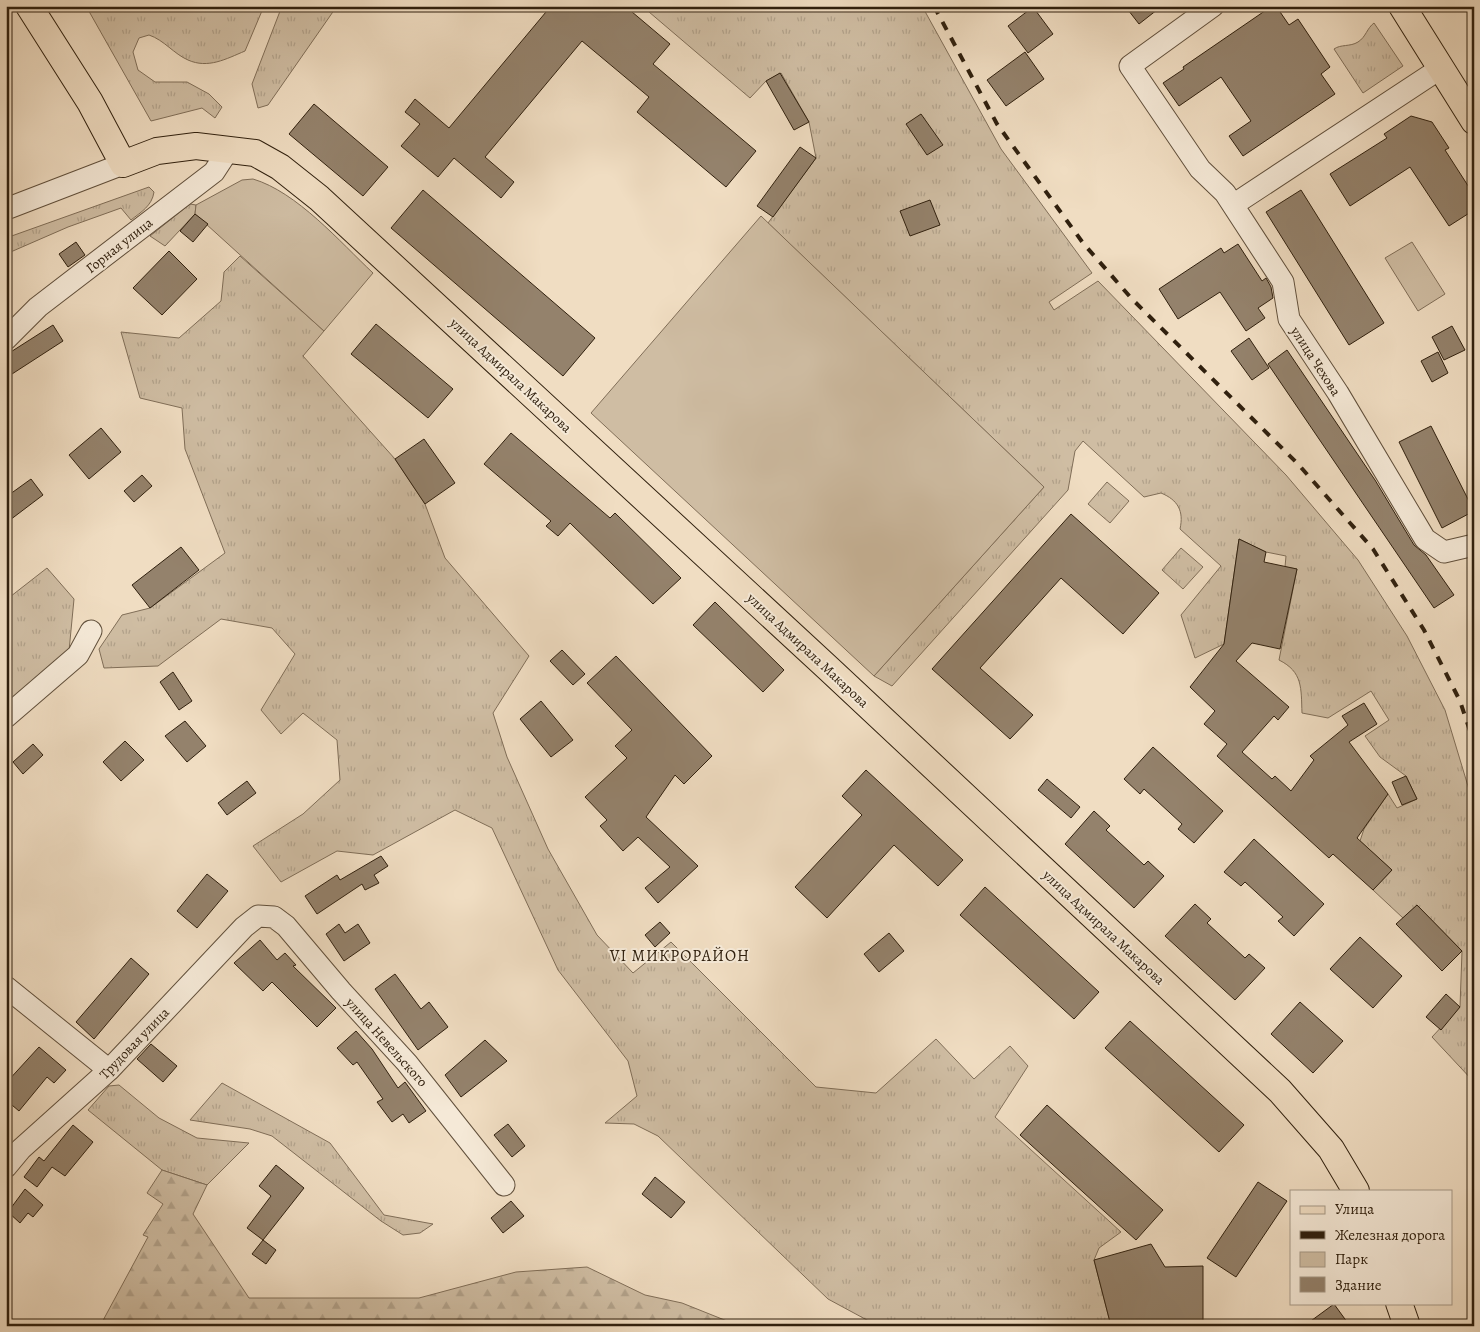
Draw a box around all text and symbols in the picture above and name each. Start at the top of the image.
street label: Горная улица [82,213,157,278]
street label: улица Адмирала Макарова [445,313,576,437]
street label: улица Чехова [1285,322,1345,400]
street label: улица Адмирала Макарова [742,588,873,712]
street label: улица Адмирала Макарова [1038,865,1169,989]
district label: VI МИКРОРАЙОН [609,945,750,967]
street label: улица Невельского [341,993,432,1091]
street label: Трудовая улица [95,1003,174,1083]
legend [1290,1190,1452,1304]
text: Улица [1335,1199,1374,1219]
text: Железная дорога [1335,1225,1445,1245]
text: Парк [1335,1249,1368,1269]
text: Здание [1335,1275,1382,1295]

